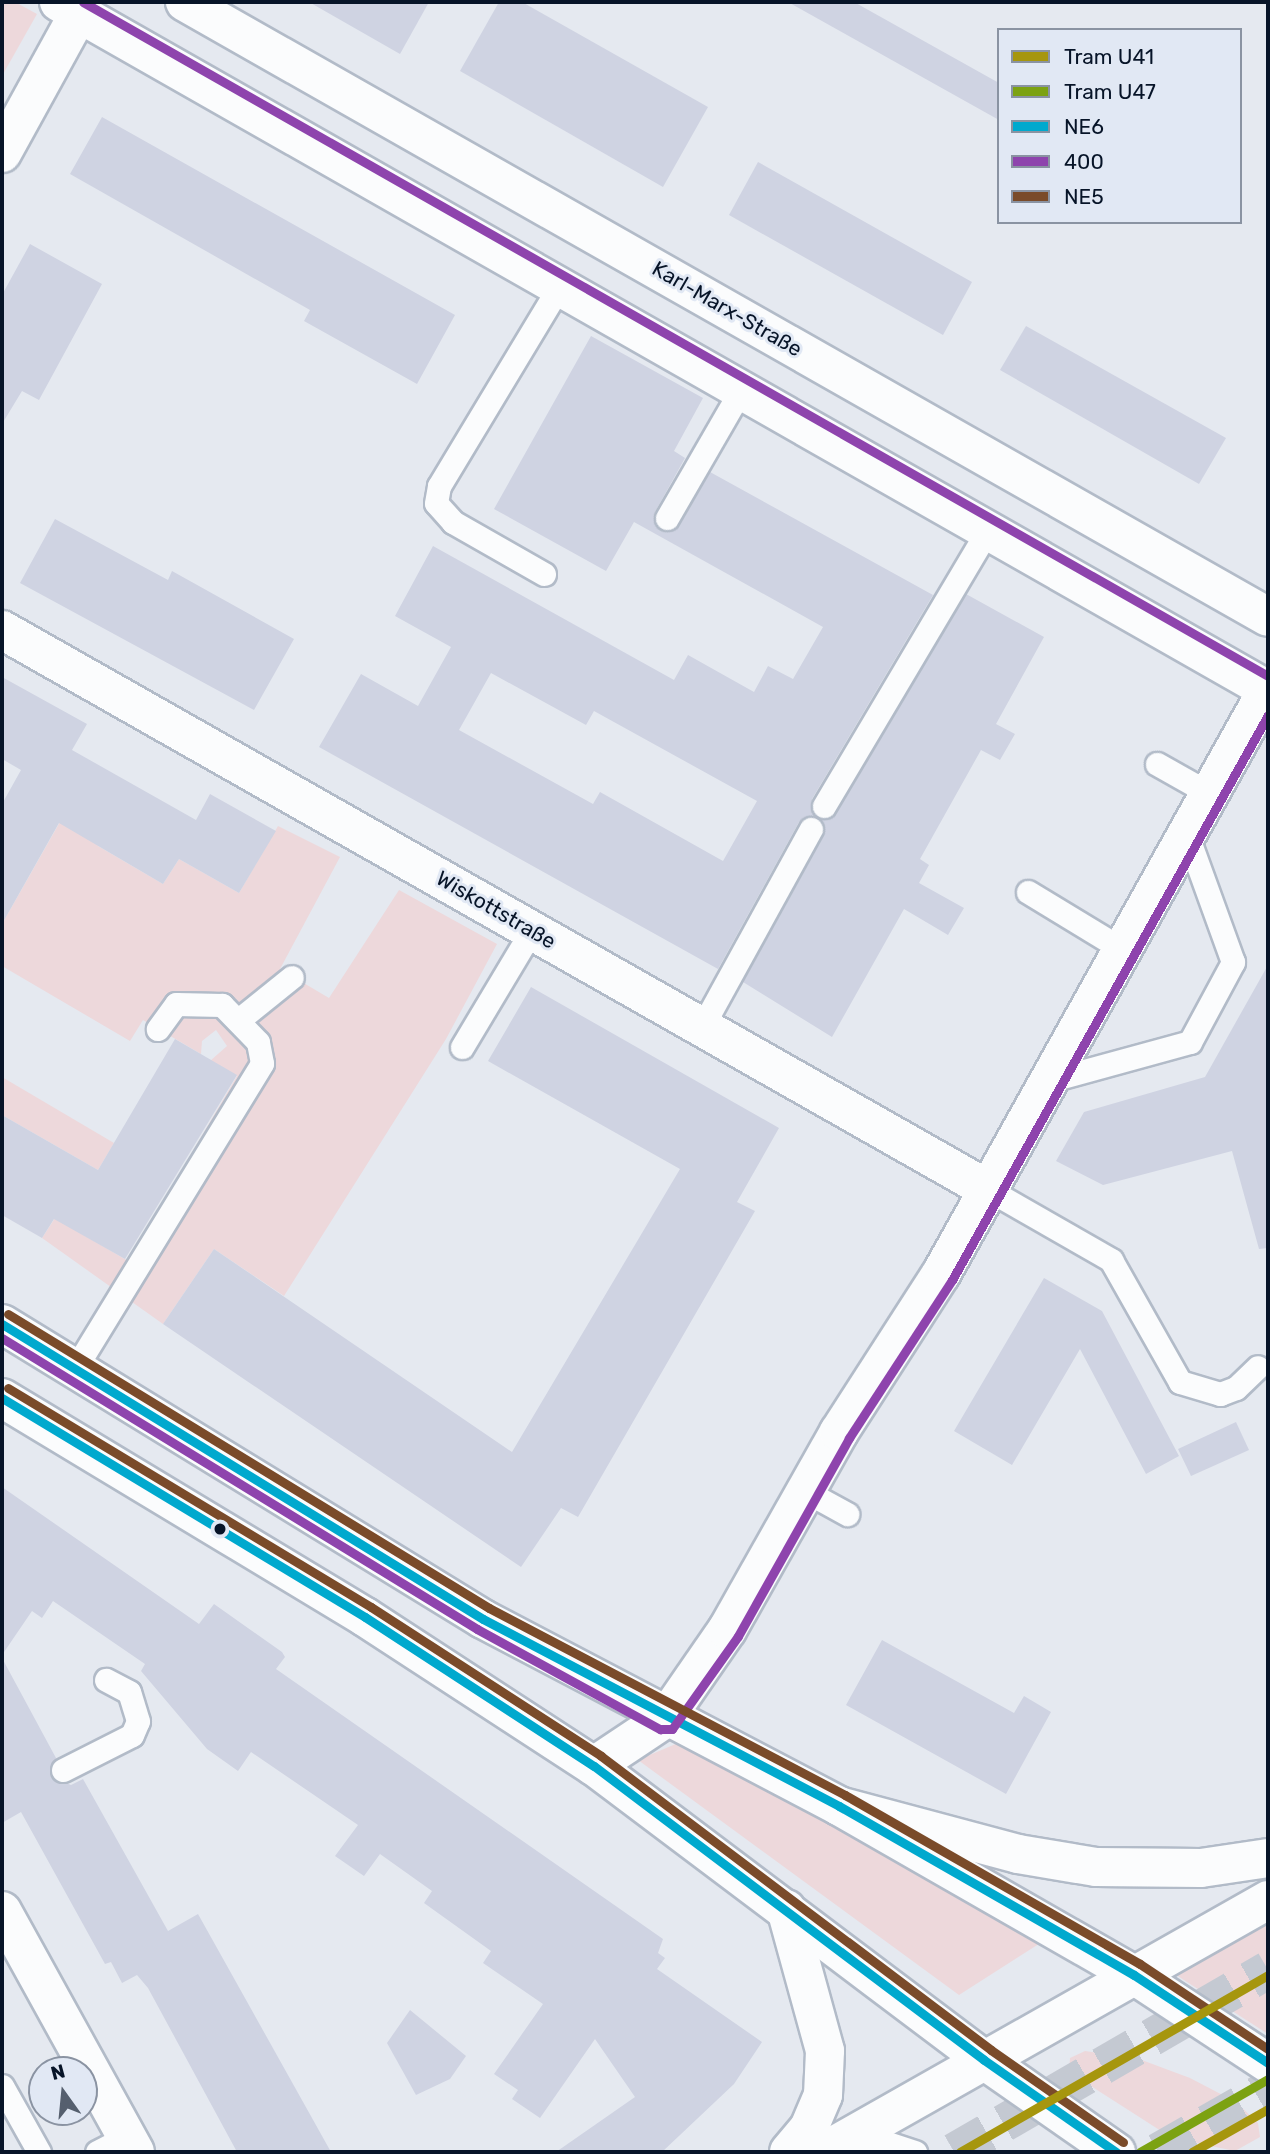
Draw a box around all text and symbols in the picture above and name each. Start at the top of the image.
legend [997,28,1242,224]
text: Tram U41 [1064,44,1154,69]
text: Tram U47 [1064,79,1156,104]
text: NE6 [1064,114,1104,139]
text: 400 [1064,149,1104,174]
text: NE5 [1064,184,1104,209]
street label: Karl-Marx-Straße [648,256,806,362]
street label: Wiskottstraße [432,866,560,954]
unlabelled marker [213,1522,227,1536]
north arrow [28,2056,98,2126]
text: N [48,2059,68,2085]

